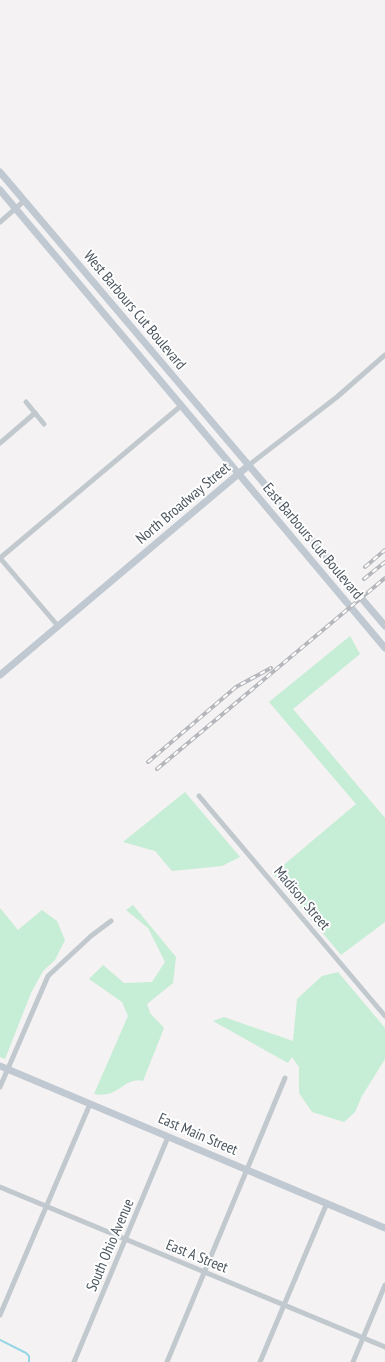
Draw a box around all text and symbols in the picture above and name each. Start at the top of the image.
street label: West Barbours Cut Boulevard [80,246,191,373]
street label: North Broadway Street [132,458,234,548]
street label: East Barbours Cut Boulevard [259,479,368,603]
street label: Madison Street [270,862,335,934]
street label: East Main Street [156,1108,241,1159]
street label: South Ohio Avenue [82,1196,138,1294]
street label: East A Street [163,1235,231,1277]

